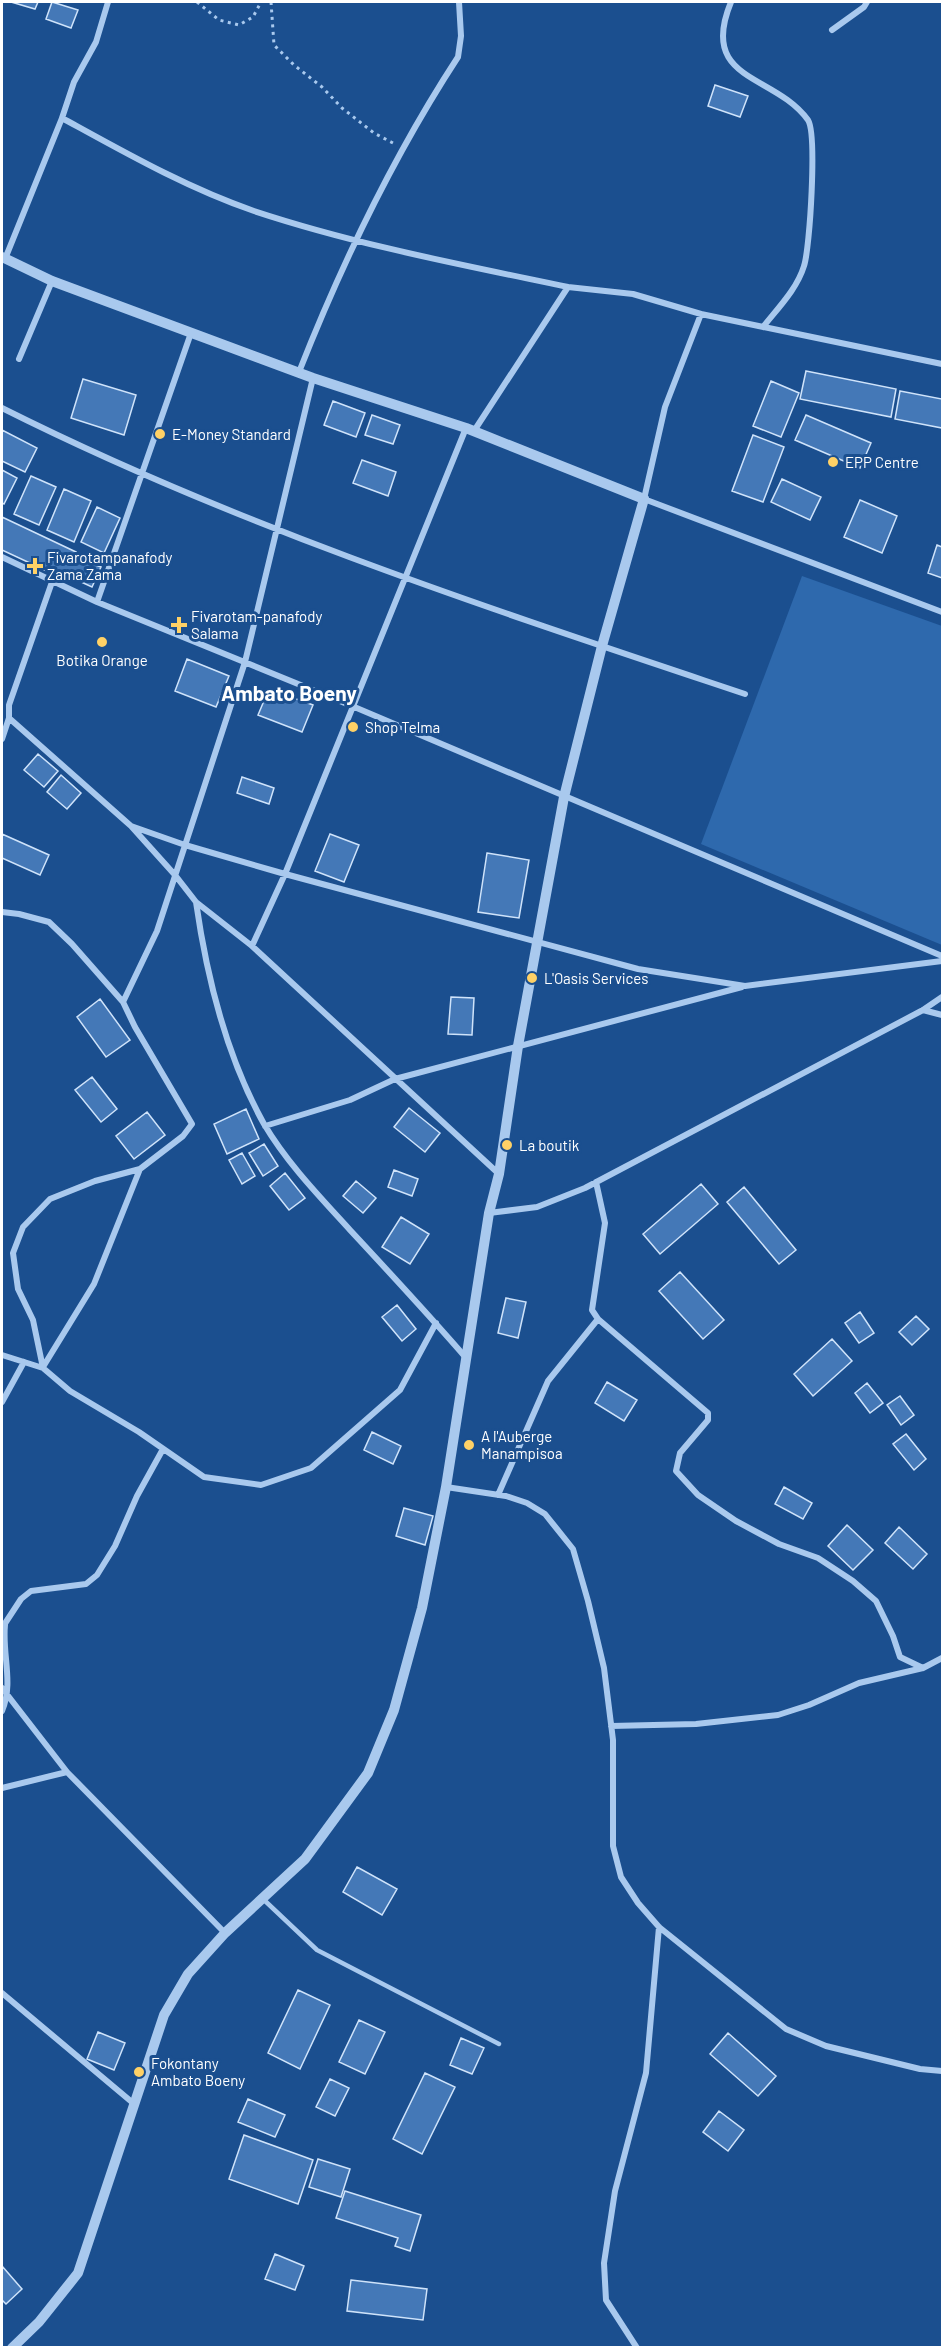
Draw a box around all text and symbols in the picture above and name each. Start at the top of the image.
place label: E-Money Standard [172,425,291,443]
marker: E-Money Standard [153,427,167,441]
place label: EPP Centre [845,453,919,471]
marker: EPP Centre [826,455,840,469]
place label: Fivarotampanafody Zama Zama [47,548,173,583]
marker: Fivarotampanafody Zama Zama [28,559,42,573]
place label: Fivarotam-panafody Salama [191,607,322,642]
marker: Fivarotam-panafody Salama [172,618,186,632]
marker: Botika Orange [95,635,109,649]
place label: Botika Orange [56,651,148,669]
district label: Ambato Boeny [221,680,357,705]
place label: Shop Telma [365,718,440,736]
marker: Shop Telma [346,720,360,734]
place label: L'Oasis Services [544,969,648,987]
marker: L'Oasis Services [525,971,539,985]
place label: La boutik [519,1136,580,1154]
marker: La boutik [500,1138,514,1152]
place label: A l'Auberge Manampisoa [481,1427,563,1462]
marker: A l'Auberge Manampisoa [462,1438,476,1452]
place label: Fokontany Ambato Boeny [151,2054,245,2089]
marker: Fokontany Ambato Boeny [132,2065,146,2079]

